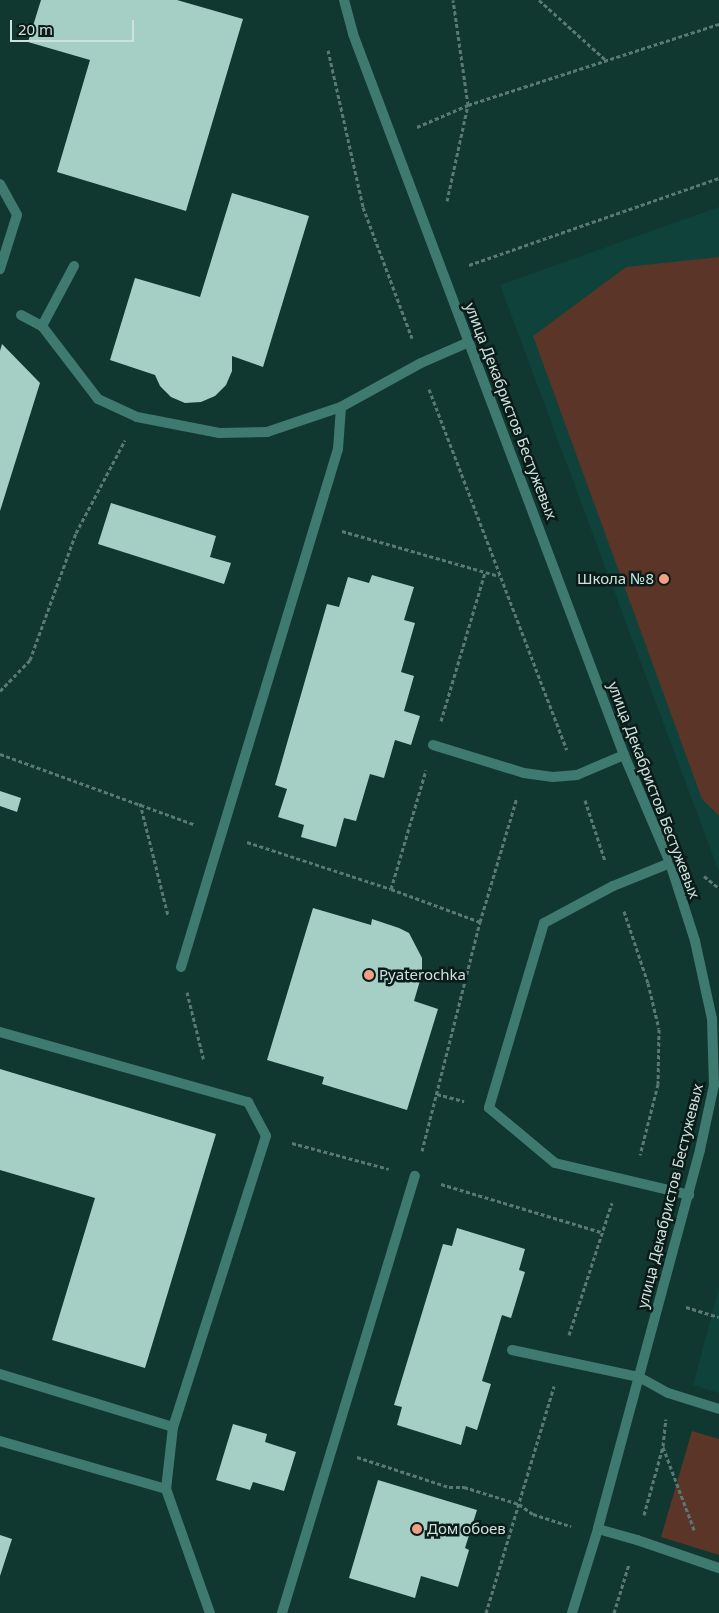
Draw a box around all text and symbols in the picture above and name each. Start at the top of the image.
scale bar [12,10,136,42]
text: 20 m [18,19,53,39]
street label: улица Декабристов Бестужевых [461,300,561,522]
place label: Школа №8 [577,570,654,588]
marker: Школа №8 [658,573,670,585]
street label: улица Декабристов Бестужевых [604,679,704,901]
place label: Pyaterochka [379,966,466,984]
marker: Pyaterochka [363,969,375,981]
street label: улица Декабристов Бестужевых [633,1082,707,1310]
place label: Дом обоев [427,1520,506,1538]
marker: Дом обоев [411,1523,423,1535]

